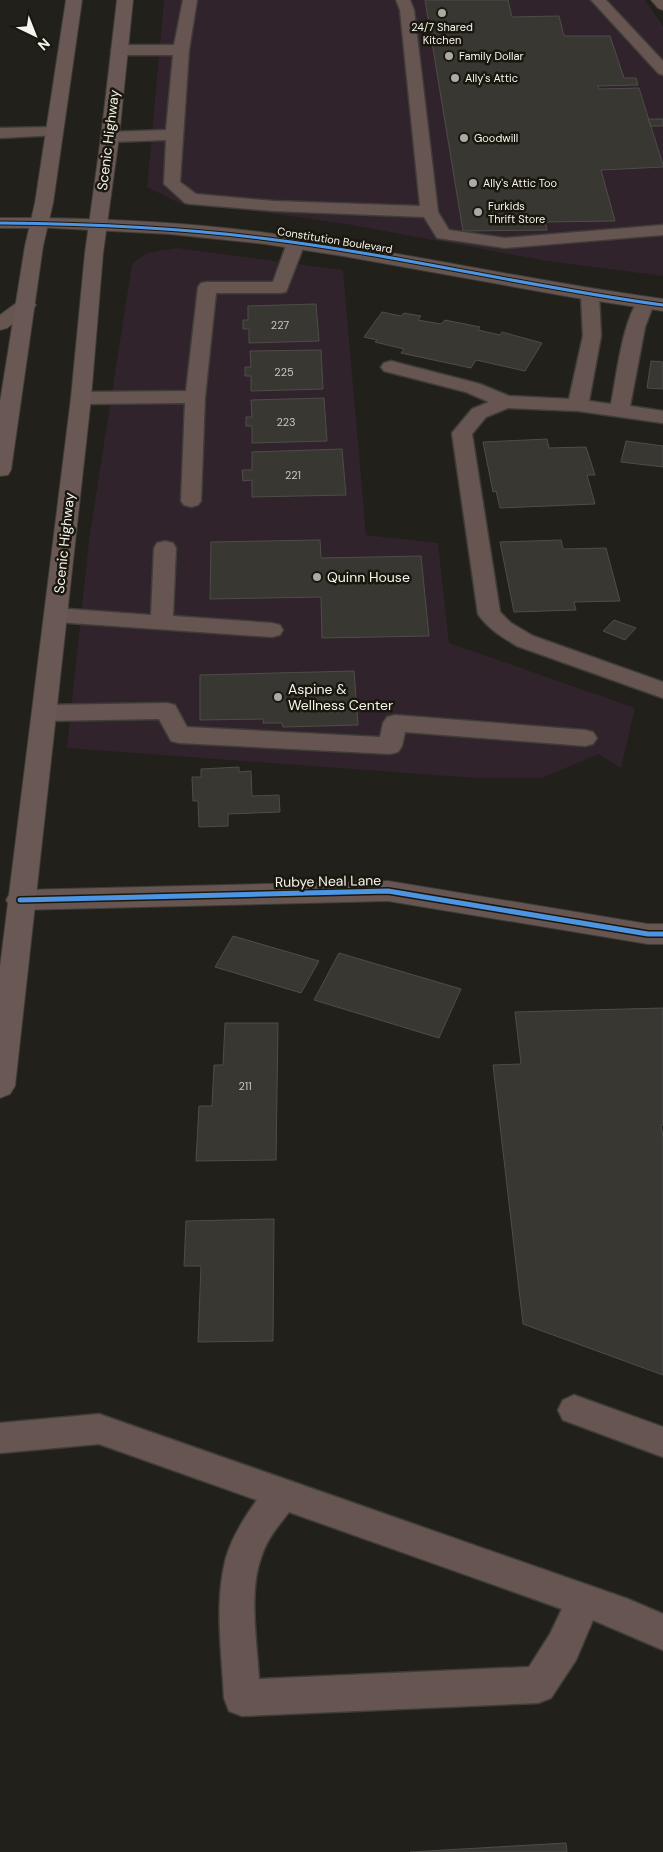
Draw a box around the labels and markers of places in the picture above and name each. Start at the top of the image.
marker: 24/7 Shared Kitchen [436,7,448,19]
place label: 24/7 Shared Kitchen [411,20,473,47]
place label: Family Dollar [459,49,523,63]
marker: Family Dollar [443,50,455,62]
place label: Ally's Attic [465,71,518,85]
marker: Ally's Attic [449,72,461,84]
place label: Goodwill [474,131,518,145]
marker: Goodwill [458,132,470,144]
place label: Ally's Attic Too [483,176,557,190]
marker: Ally's Attic Too [467,177,479,189]
place label: Furkids Thrift Store [488,199,545,226]
marker: Furkids Thrift Store [472,206,484,218]
place label: Quinn House [327,568,410,586]
marker: Quinn House [311,571,323,583]
place label: Aspine & Wellness Center [288,680,393,714]
marker: Aspine & Wellness Center [272,691,284,703]

